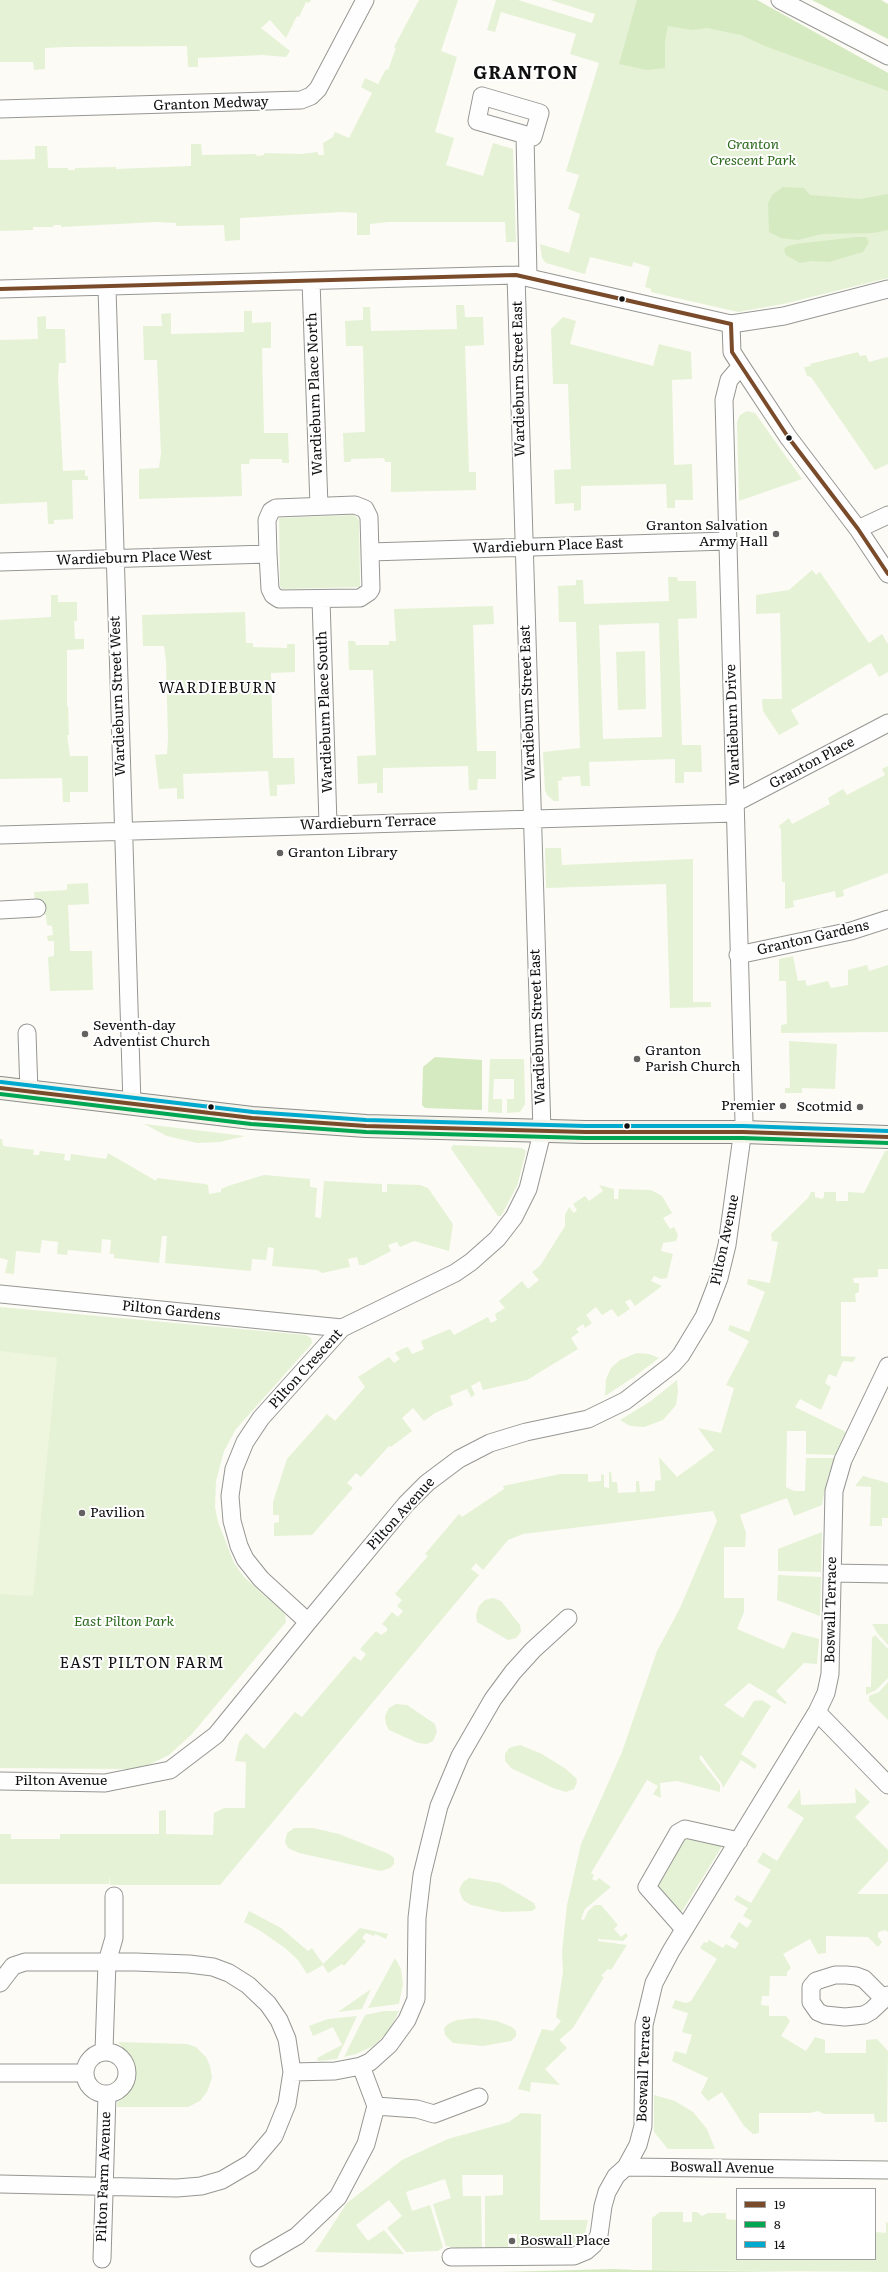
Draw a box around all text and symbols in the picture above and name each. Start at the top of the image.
district label: GRANTON [473,63,579,85]
street label: Granton Medway [153,94,269,114]
park label: Granton Crescent Park [710,137,796,170]
unlabelled marker [617,294,627,304]
street label: Wardieburn Street East [509,301,529,457]
street label: Wardieburn Place North [304,312,326,476]
unlabelled marker [784,433,794,443]
place label: Granton Salvation Army Hall [646,518,768,550]
marker: Granton Salvation Army Hall [771,529,781,539]
street label: Wardieburn Place East [472,535,624,557]
street label: Wardieburn Place West [56,547,212,569]
street label: Wardieburn Street West [107,615,129,777]
street label: Wardieburn Street East [517,625,539,781]
street label: Wardieburn Place South [314,631,336,793]
street label: Wardieburn Drive [722,664,744,786]
district label: WARDIEBURN [158,680,278,698]
street label: Granton Place [767,734,857,792]
street label: Wardieburn Terrace [300,812,436,834]
place label: Granton Library [288,845,397,861]
marker: Granton Library [275,848,285,858]
street label: Granton Gardens [755,917,871,959]
street label: Wardieburn Street East [527,949,549,1105]
place label: Seventh-day Adventist Church [93,1018,210,1050]
marker: Seventh-day Adventist Church [80,1029,90,1039]
place label: Granton Parish Church [645,1043,741,1076]
marker: Granton Parish Church [632,1054,642,1064]
place label: Premier [721,1098,775,1114]
place label: Scotmid [797,1099,852,1115]
marker: Premier [778,1101,788,1111]
unlabelled marker [206,1102,216,1112]
marker: Scotmid [855,1102,865,1112]
unlabelled marker [622,1121,632,1131]
street label: Pilton Avenue [707,1193,743,1287]
street label: Pilton Gardens [121,1297,221,1325]
street label: Pilton Crescent [266,1326,346,1412]
street label: Pilton Avenue [364,1474,438,1554]
place label: Pavilion [90,1505,145,1521]
marker: Pavilion [77,1508,87,1518]
street label: Boswall Terrace [822,1557,840,1663]
park label: East Pilton Park [74,1614,174,1630]
district label: EAST PILTON FARM [60,1655,224,1673]
street label: Pilton Avenue [15,1773,107,1789]
street label: Boswall Terrace [634,2015,654,2123]
street label: Pilton Farm Avenue [93,2111,115,2243]
street label: Boswall Avenue [670,2159,774,2177]
legend [736,2188,876,2260]
text: 19 [774,2195,785,2213]
text: 8 [774,2215,781,2233]
place label: Boswall Place [520,2233,610,2249]
text: 14 [774,2235,785,2253]
marker: Boswall Place [507,2236,517,2246]

